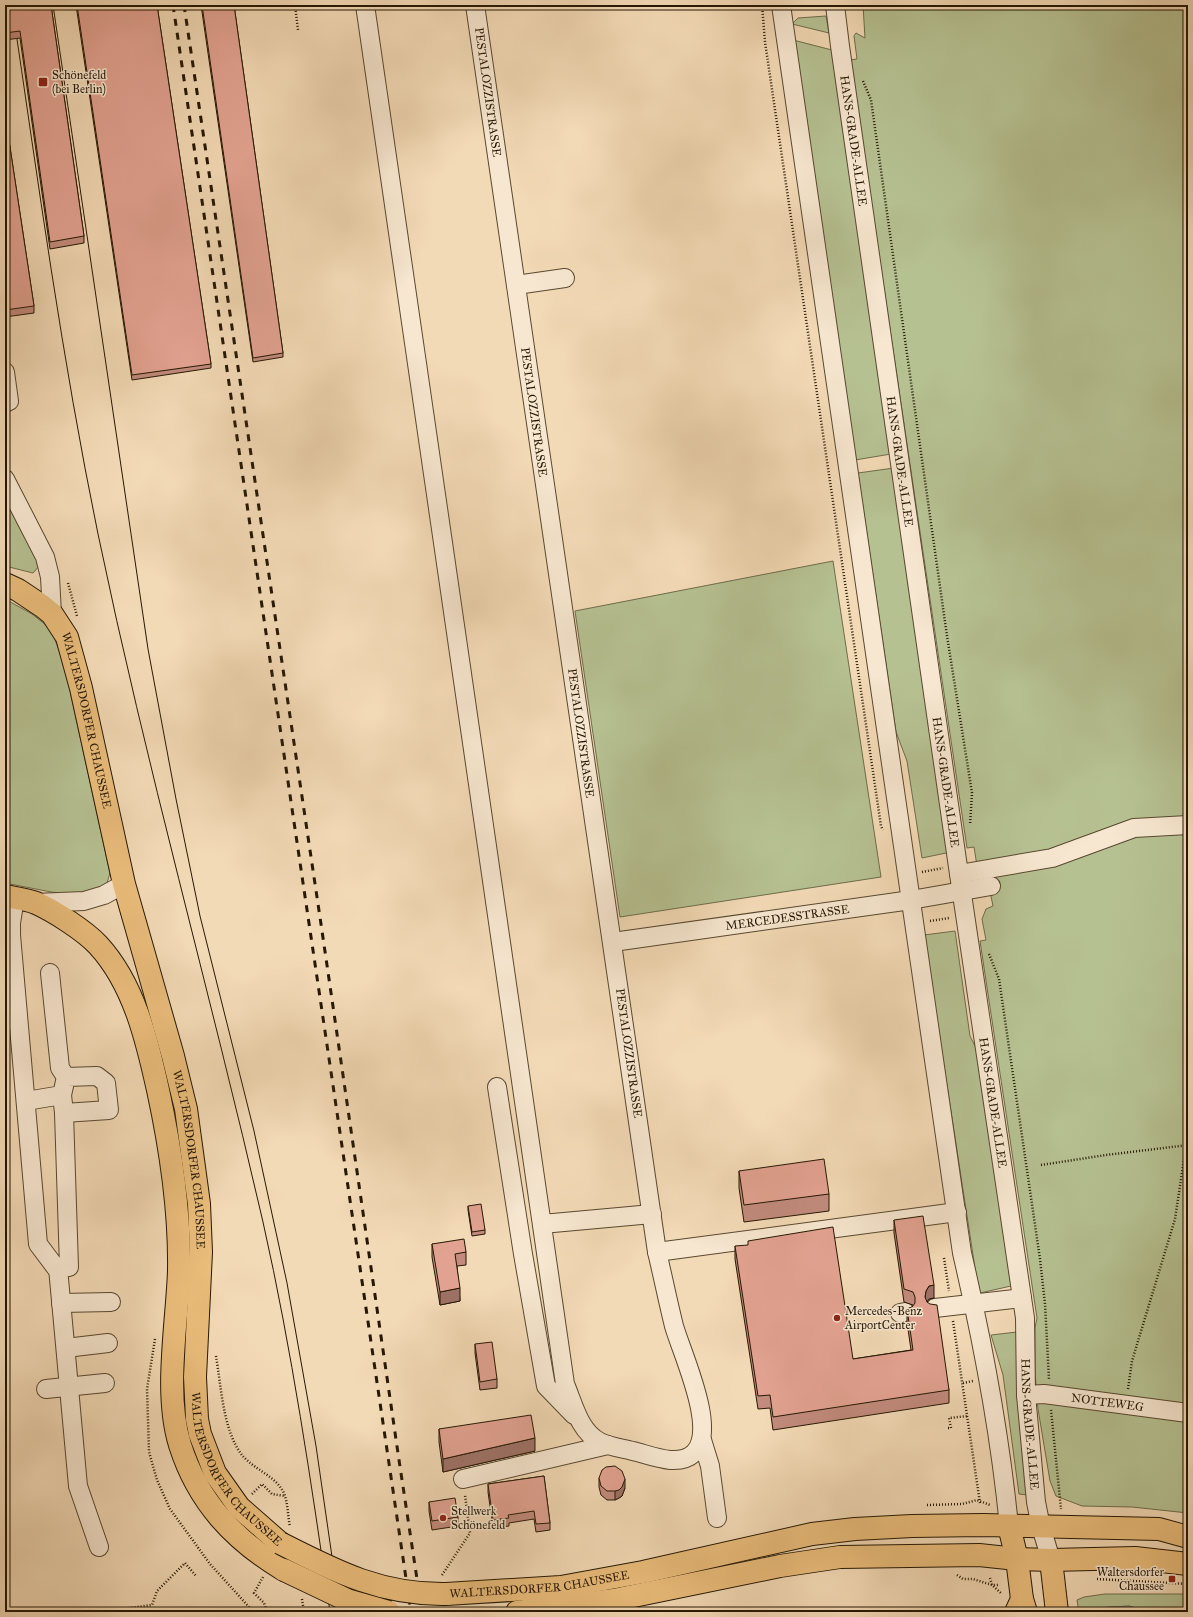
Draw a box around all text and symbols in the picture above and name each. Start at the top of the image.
street label: PESTALOZZISTRASSE [472,26,504,158]
place label: Schönefeld (bei Berlin) [52,68,106,96]
street label: HANS-GRADE-ALLEE [837,75,870,207]
marker: Schönefeld (bei Berlin) [37,76,49,88]
street label: PESTALOZZISTRASSE [518,346,550,478]
street label: HANS-GRADE-ALLEE [883,395,916,528]
street label: WALTERSDORFER CHAUSSEE [59,630,114,810]
street label: PESTALOZZISTRASSE [565,667,597,799]
street label: HANS-GRADE-ALLEE [930,716,962,849]
street label: MERCEDESSTRASSE [724,902,850,933]
street label: PESTALOZZISTRASSE [613,987,645,1119]
street label: HANS-GRADE-ALLEE [976,1037,1010,1169]
street label: WALTERSDORFER CHAUSSEE [170,1069,208,1250]
place label: Mercedes-Benz AirportCenter [844,1304,923,1332]
marker: Mercedes-Benz AirportCenter [832,1313,842,1323]
street label: HANS-GRADE-ALLEE [1019,1358,1042,1491]
street label: NOTTEWEG [1070,1391,1145,1414]
street label: WALTERSDORFER CHAUSSEE [189,1392,285,1549]
place label: Stellwerk Schönefeld [451,1504,505,1532]
marker: Stellwerk Schönefeld [438,1513,448,1523]
place label: Waltersdorfer Chaussee [1097,1565,1165,1593]
street label: WALTERSDORFER CHAUSSEE [449,1568,631,1601]
marker: Waltersdorfer Chaussee [1167,1574,1177,1584]

